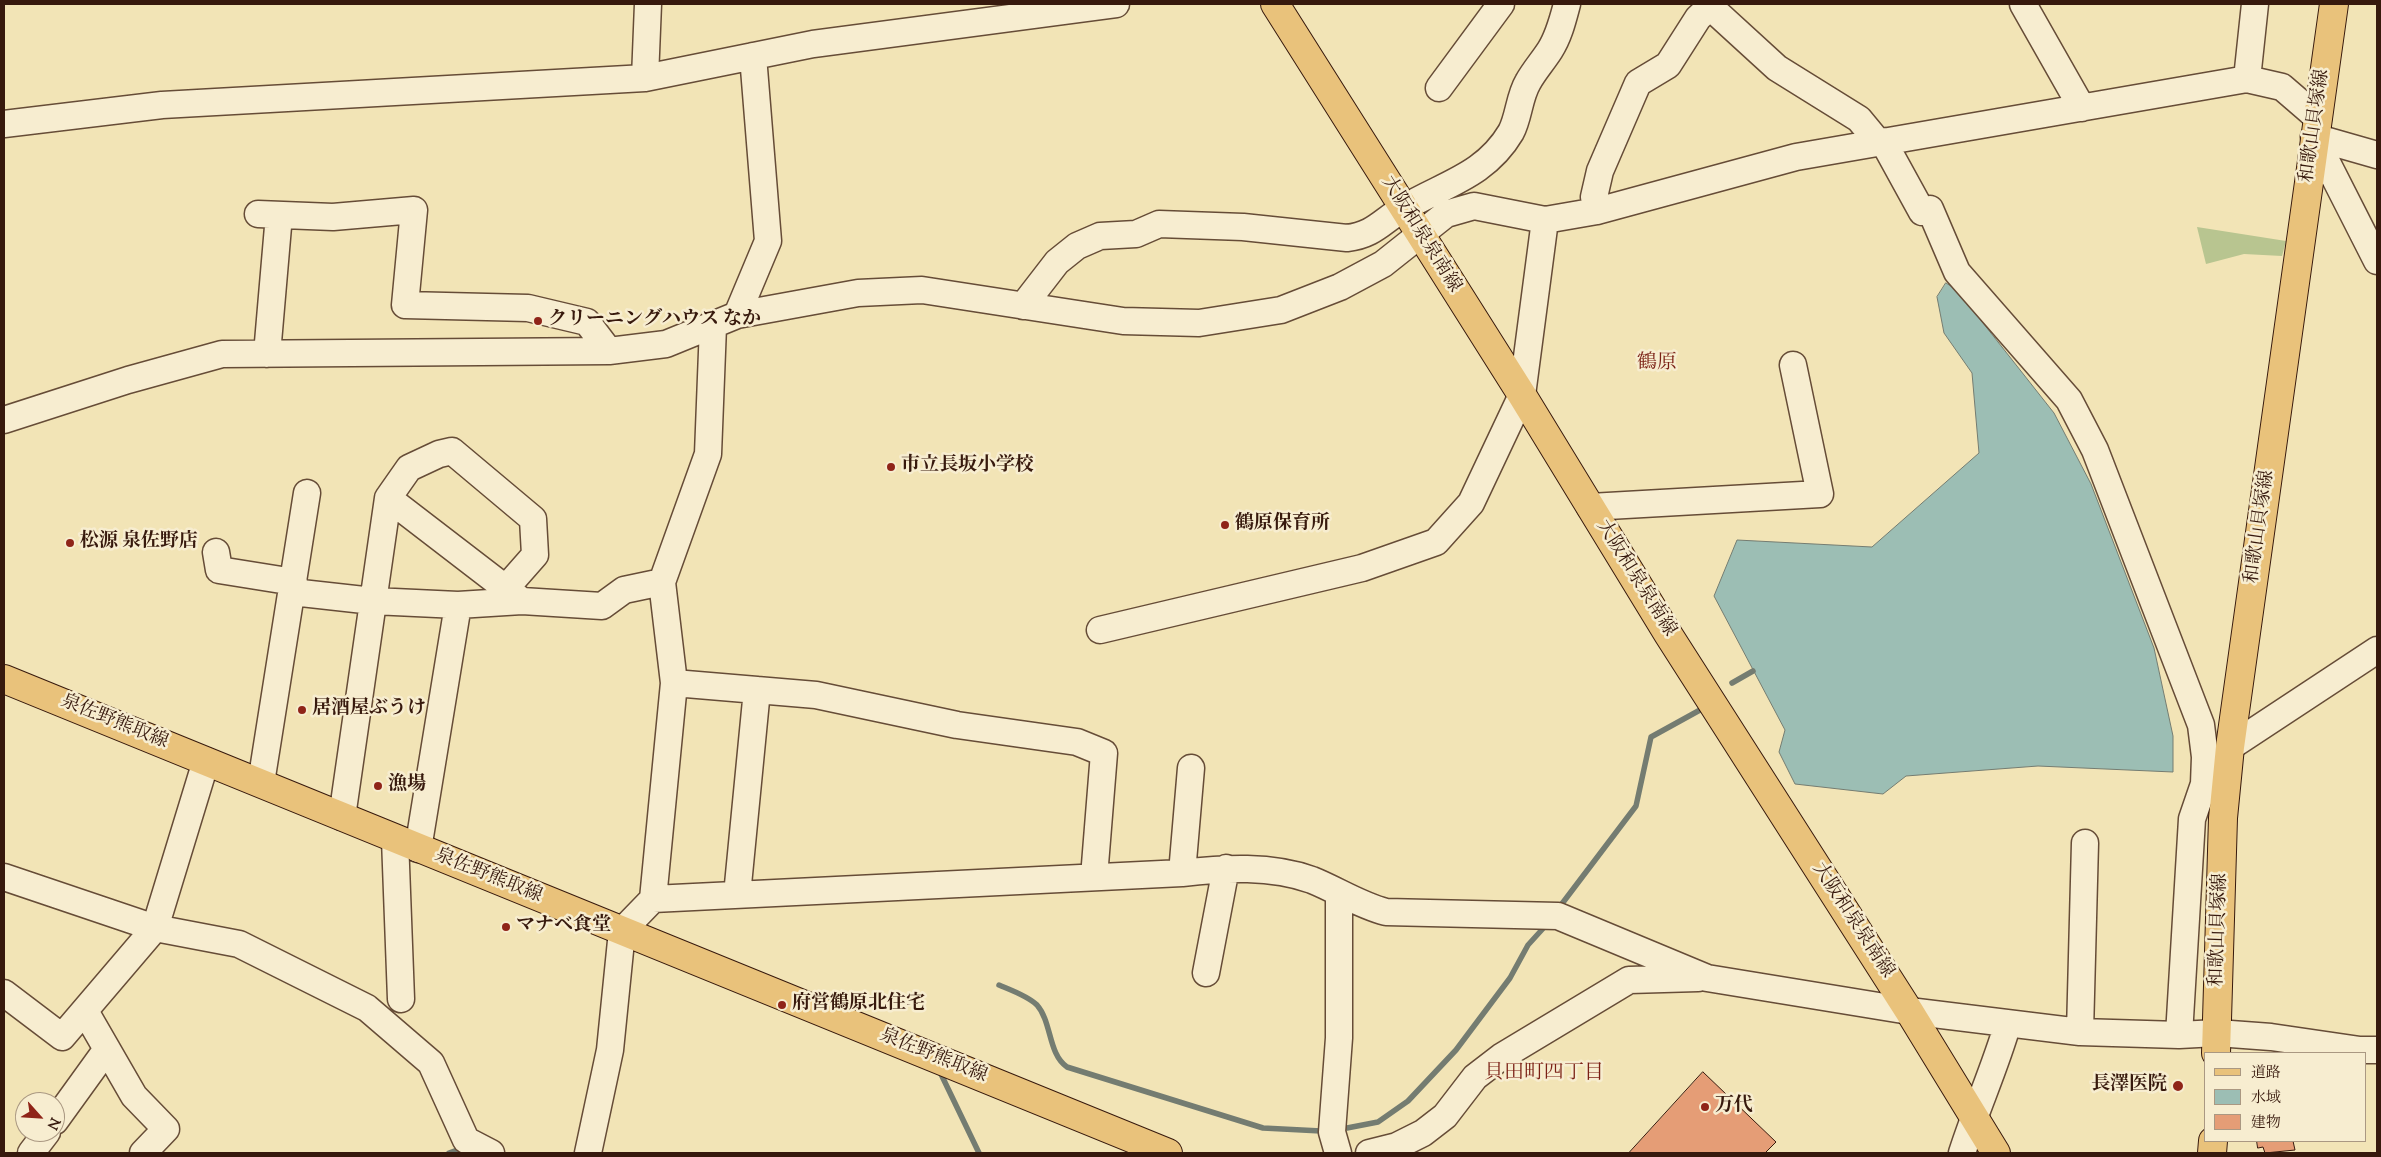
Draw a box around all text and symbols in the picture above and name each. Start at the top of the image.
street label: 和歌山貝塚線 [2297,68,2335,184]
street label: 大阪和泉泉南線 [1375,173,1465,297]
place label: クリーニングハウス なか [548,310,761,332]
marker: クリーニングハウス なか [532,315,544,327]
district label: 鶴原 [1637,353,1677,377]
place label: 市立長坂小学校 [901,456,1034,478]
marker: 市立長坂小学校 [885,461,897,473]
street label: 和歌山貝塚線 [2242,469,2280,585]
place label: 鶴原保育所 [1235,514,1330,536]
street label: 大阪和泉泉南線 [1590,517,1680,641]
marker: 鶴原保育所 [1219,519,1231,531]
place label: 松源 泉佐野店 [80,532,198,554]
marker: 松源 泉佐野店 [64,537,76,549]
street label: 泉佐野熊取線 [57,691,171,755]
place label: 居酒屋ぶうけ [312,699,426,721]
marker: 居酒屋ぶうけ [296,704,308,716]
place label: 漁場 [388,775,426,797]
marker: 漁場 [372,780,384,792]
street label: 泉佐野熊取線 [431,845,545,909]
street label: 大阪和泉泉南線 [1806,859,1898,983]
street label: 和歌山貝塚線 [2207,873,2233,987]
place label: マナベ食堂 [516,916,611,938]
marker: マナベ食堂 [500,921,512,933]
place label: 府営鶴原北住宅 [792,994,925,1016]
marker: 府営鶴原北住宅 [776,999,788,1011]
street label: 泉佐野熊取線 [876,1025,990,1089]
legend [2204,1052,2366,1142]
district label: 貝田町四丁目 [1484,1063,1604,1087]
text: 道路 [2251,1063,2281,1084]
place label: 長澤医院 [2091,1075,2167,1097]
marker: 長澤医院 [2171,1079,2185,1093]
text: 水域 [2251,1088,2281,1109]
north arrow [15,1092,65,1142]
place label: 万代 [1715,1096,1753,1118]
marker: 万代 [1699,1101,1711,1113]
text: 建物 [2251,1113,2281,1134]
text: N [41,1114,64,1133]

